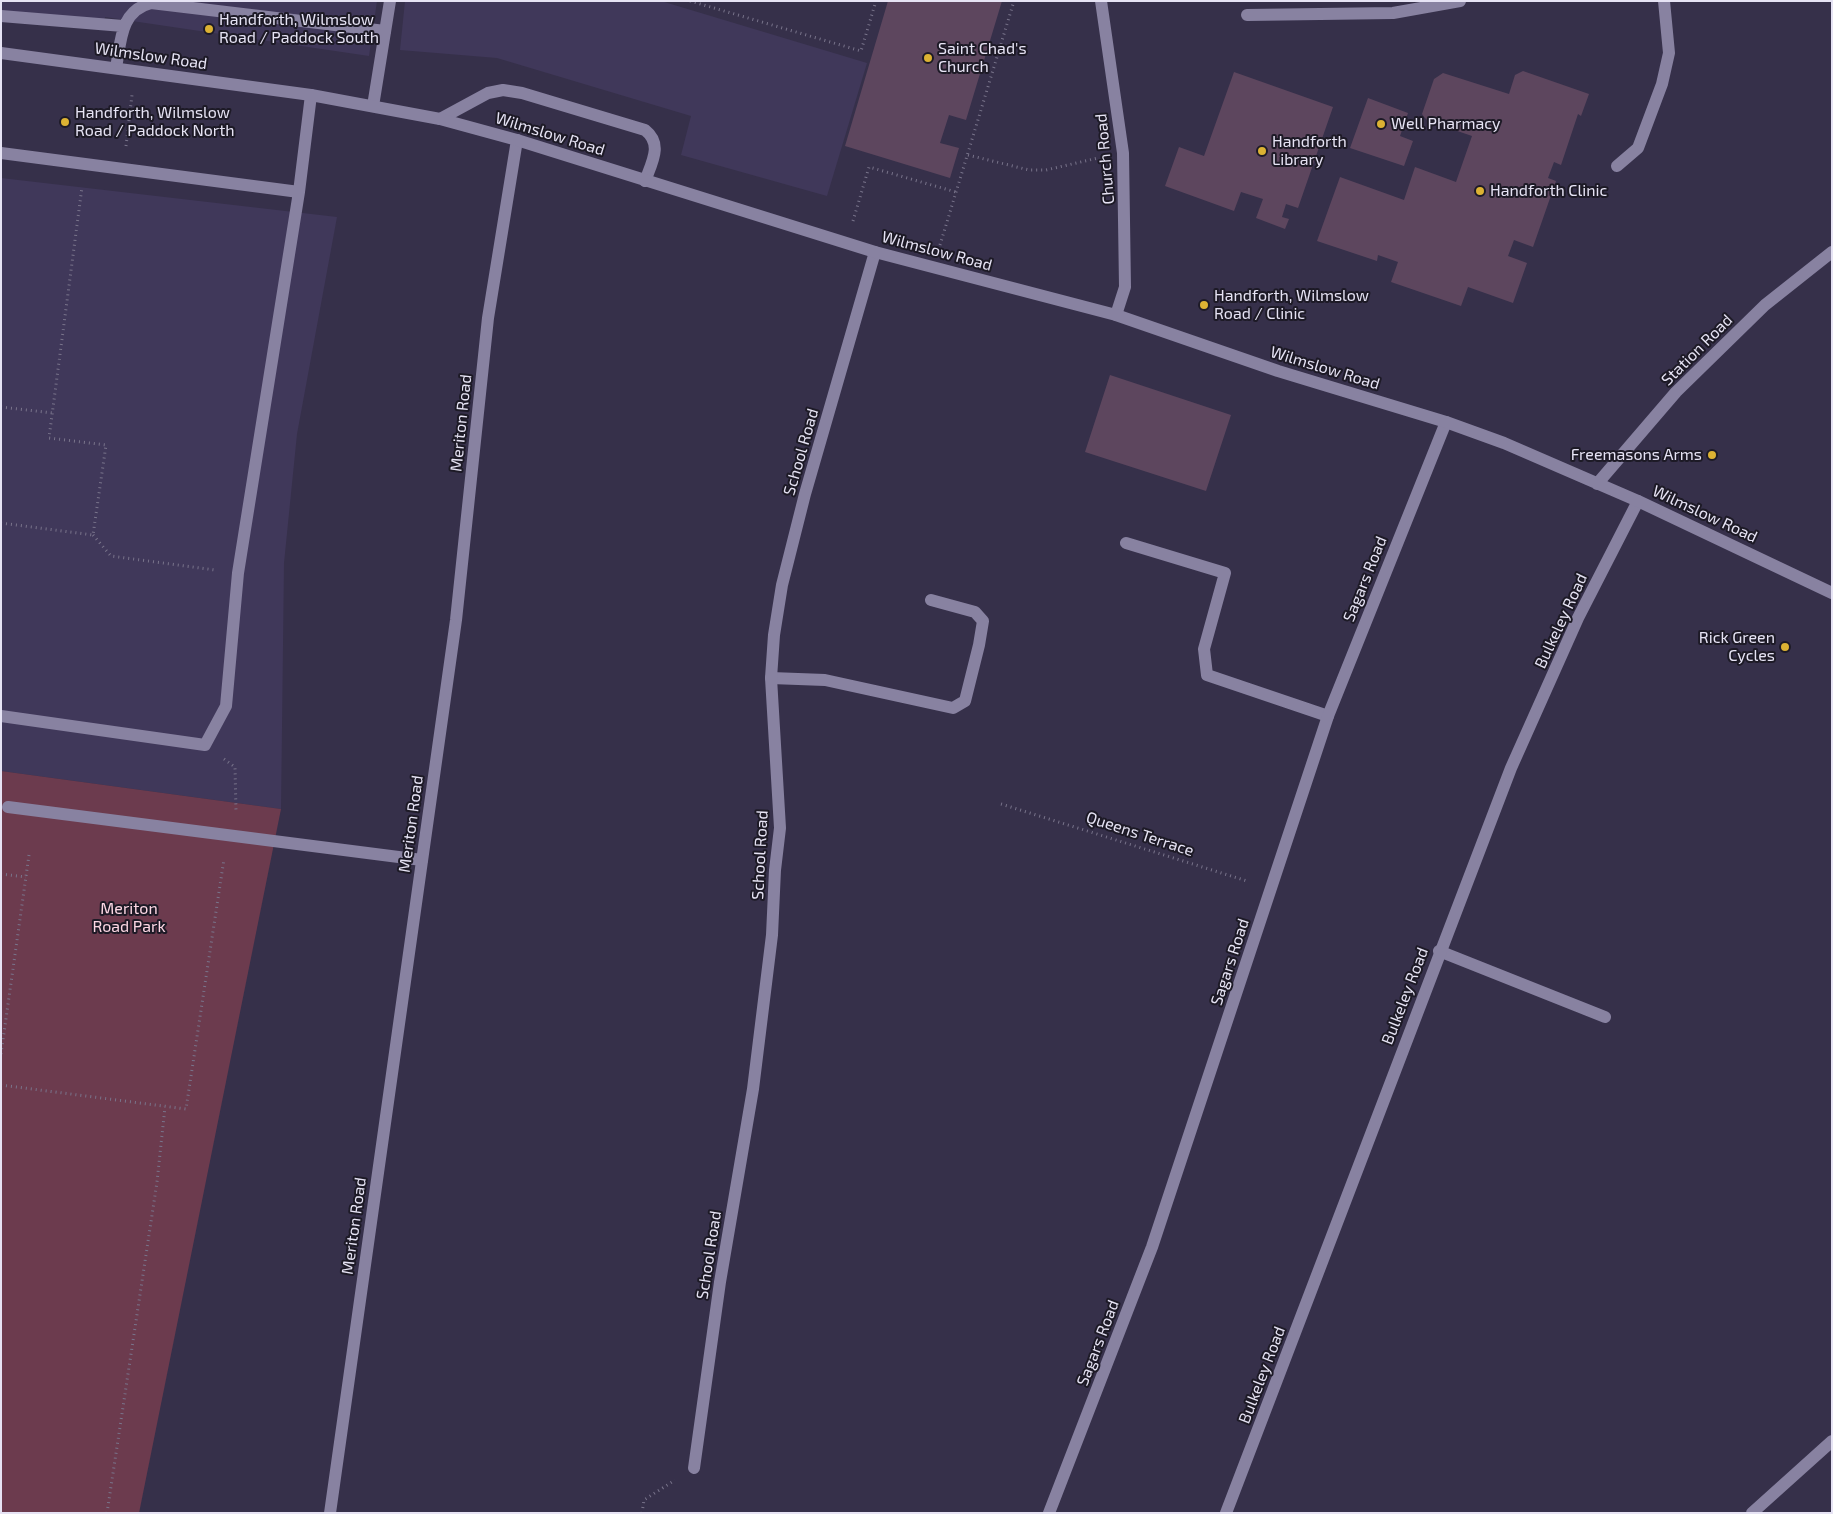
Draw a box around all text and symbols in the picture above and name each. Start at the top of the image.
place label: Handforth, Wilmslow Road / Paddock South [219,10,379,48]
marker: Handforth, Wilmslow Road / Paddock South [203,23,215,35]
street label: Wilmslow Road [94,39,208,73]
place label: Saint Chad's Church [938,39,1027,77]
marker: Saint Chad's Church [922,52,934,64]
place label: Handforth, Wilmslow Road / Paddock North [75,103,235,141]
street label: Wilmslow Road [493,108,607,160]
street label: Church Road [1091,113,1119,205]
place label: Well Pharmacy [1391,114,1501,134]
marker: Handforth, Wilmslow Road / Paddock North [59,116,71,128]
marker: Well Pharmacy [1375,118,1387,130]
place label: Handforth Library [1272,132,1347,170]
marker: Handforth Library [1256,145,1268,157]
place label: Handforth Clinic [1490,181,1607,201]
marker: Handforth Clinic [1474,185,1486,197]
street label: Wilmslow Road [880,227,994,275]
place label: Handforth, Wilmslow Road / Clinic [1214,286,1369,324]
marker: Handforth, Wilmslow Road / Clinic [1198,299,1210,311]
street label: Station Road [1657,310,1737,390]
street label: Wilmslow Road [1268,342,1382,394]
street label: Meriton Road [446,373,476,473]
street label: School Road [779,406,823,498]
place label: Freemasons Arms [1571,445,1702,465]
marker: Freemasons Arms [1706,449,1718,461]
street label: Wilmslow Road [1650,481,1760,547]
street label: Sagars Road [1339,534,1391,624]
street label: Bulkeley Road [1531,571,1591,671]
place label: Rick Green Cycles [1699,628,1775,666]
marker: Rick Green Cycles [1779,641,1791,653]
street label: Meriton Road [395,774,427,874]
street label: Queens Terrace [1084,808,1196,860]
street label: School Road [748,810,772,900]
park label: Meriton Road Park [92,899,166,937]
street label: Sagars Road [1207,916,1253,1008]
street label: Bulkeley Road [1378,945,1432,1047]
street label: Meriton Road [338,1176,370,1276]
street label: School Road [693,1209,725,1301]
street label: Sagars Road [1073,1297,1123,1389]
street label: Bulkeley Road [1235,1324,1289,1426]

